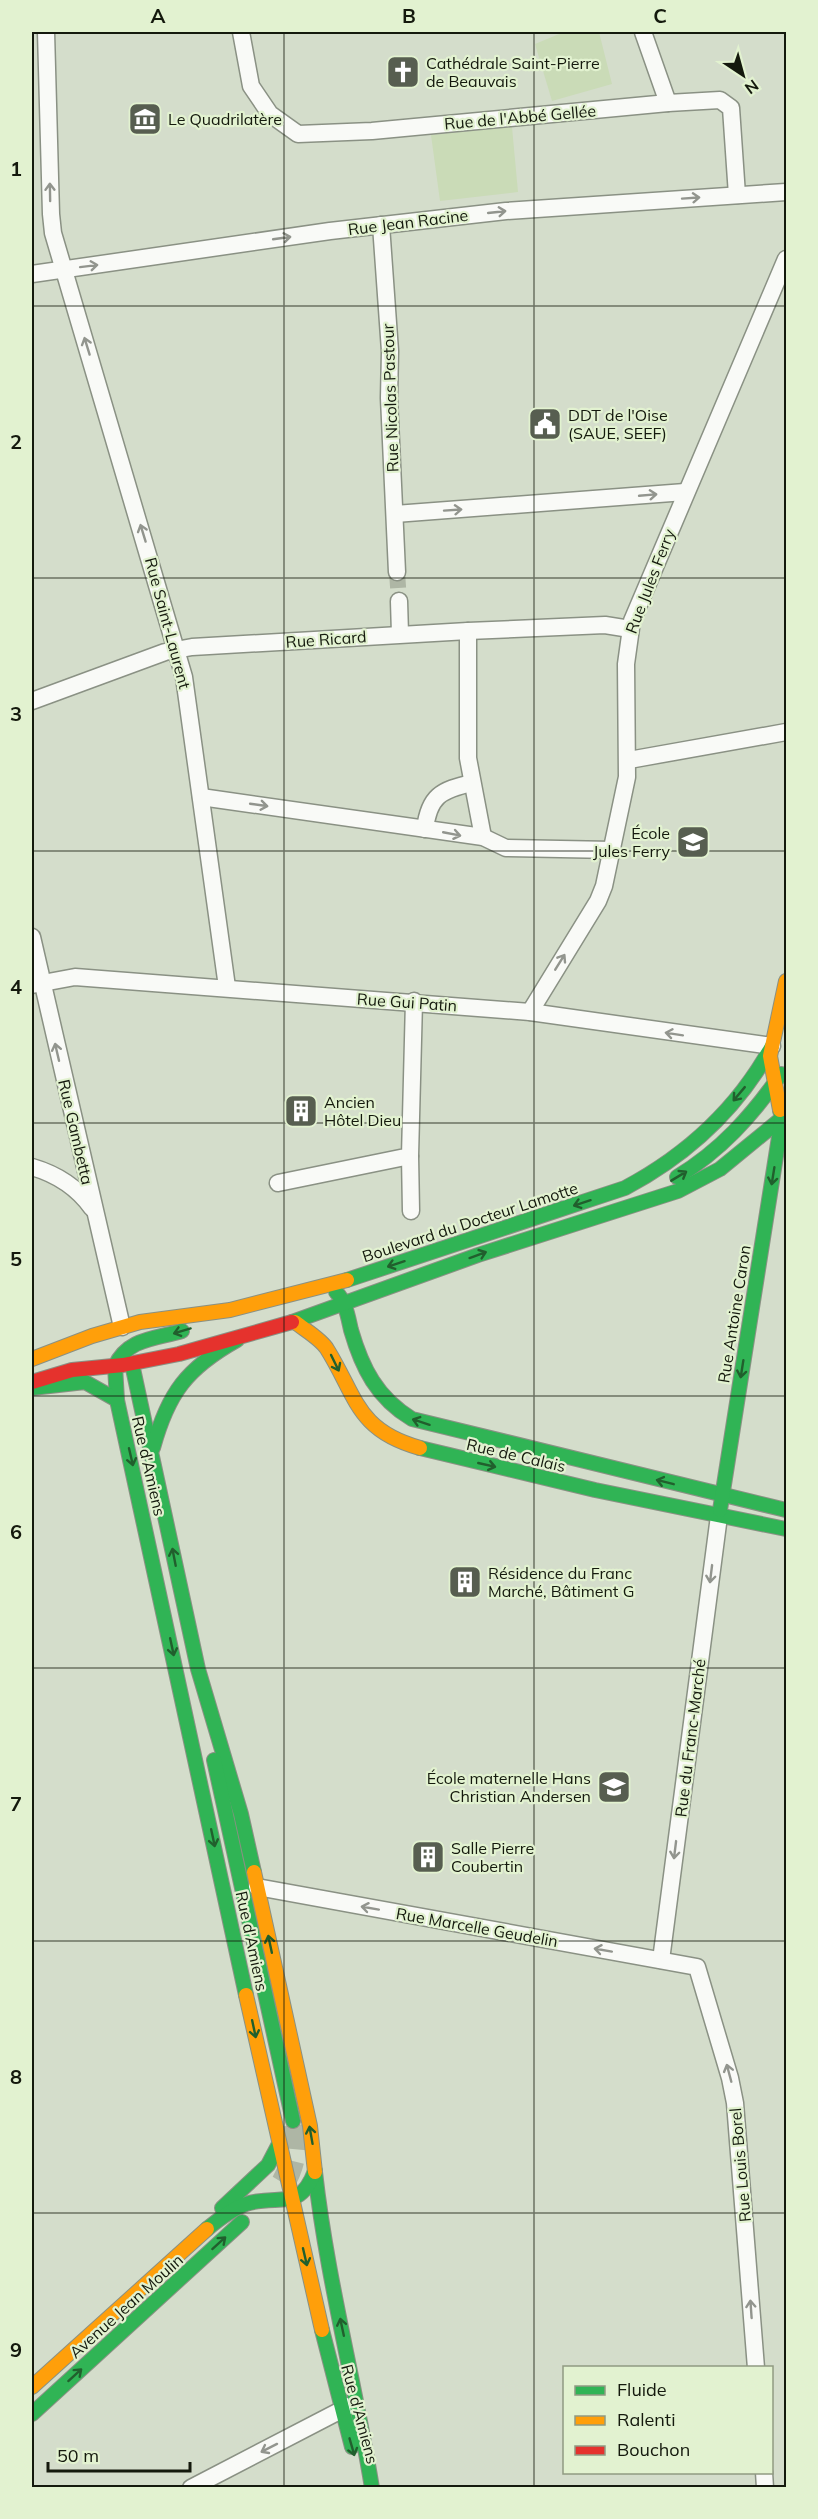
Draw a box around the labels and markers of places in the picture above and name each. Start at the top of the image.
place label: Cathédrale Saint-Pierre de Beauvais [426,53,600,91]
church icon: Cathédrale Saint-Pierre de Beauvais [385,54,421,90]
museum icon: Le Quadrilatère [127,101,163,137]
place label: Le Quadrilatère [168,109,282,129]
place label: DDT de l'Oise (SAUE, SEEF) [568,405,668,443]
public building icon: DDT de l'Oise (SAUE, SEEF) [527,406,563,442]
place label: École Jules Ferry [593,823,670,861]
school or university icon: École Jules Ferry [675,824,711,860]
place label: Ancien Hôtel Dieu [324,1092,401,1130]
building icon: Ancien Hôtel Dieu [283,1093,319,1129]
place label: Résidence du Franc Marché, Bâtiment G [488,1563,634,1601]
building icon: Résidence du Franc Marché, Bâtiment G [447,1564,483,1600]
place label: École maternelle Hans Christian Andersen [427,1768,591,1806]
school or university icon: École maternelle Hans Christian Andersen [596,1769,632,1805]
place label: Salle Pierre Coubertin [451,1838,534,1876]
building icon: Salle Pierre Coubertin [410,1839,446,1875]

